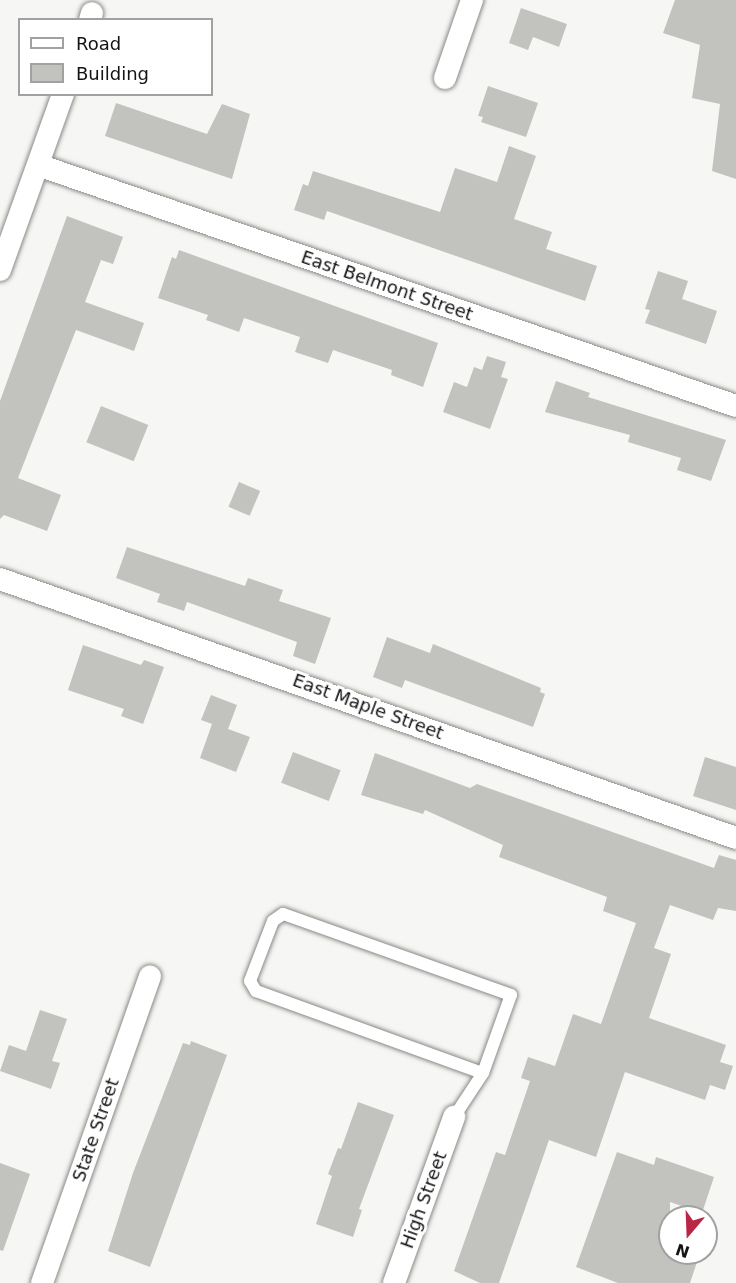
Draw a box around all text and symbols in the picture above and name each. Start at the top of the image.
legend [18,18,213,96]
text: Road [76,33,121,54]
text: Building [76,63,149,84]
street label: East Belmont Street [298,246,476,326]
street label: East Maple Street [290,670,446,744]
street label: State Street [68,1075,124,1185]
street label: High Street [396,1148,452,1252]
north arrow [658,1205,718,1265]
text: N [673,1239,692,1262]

